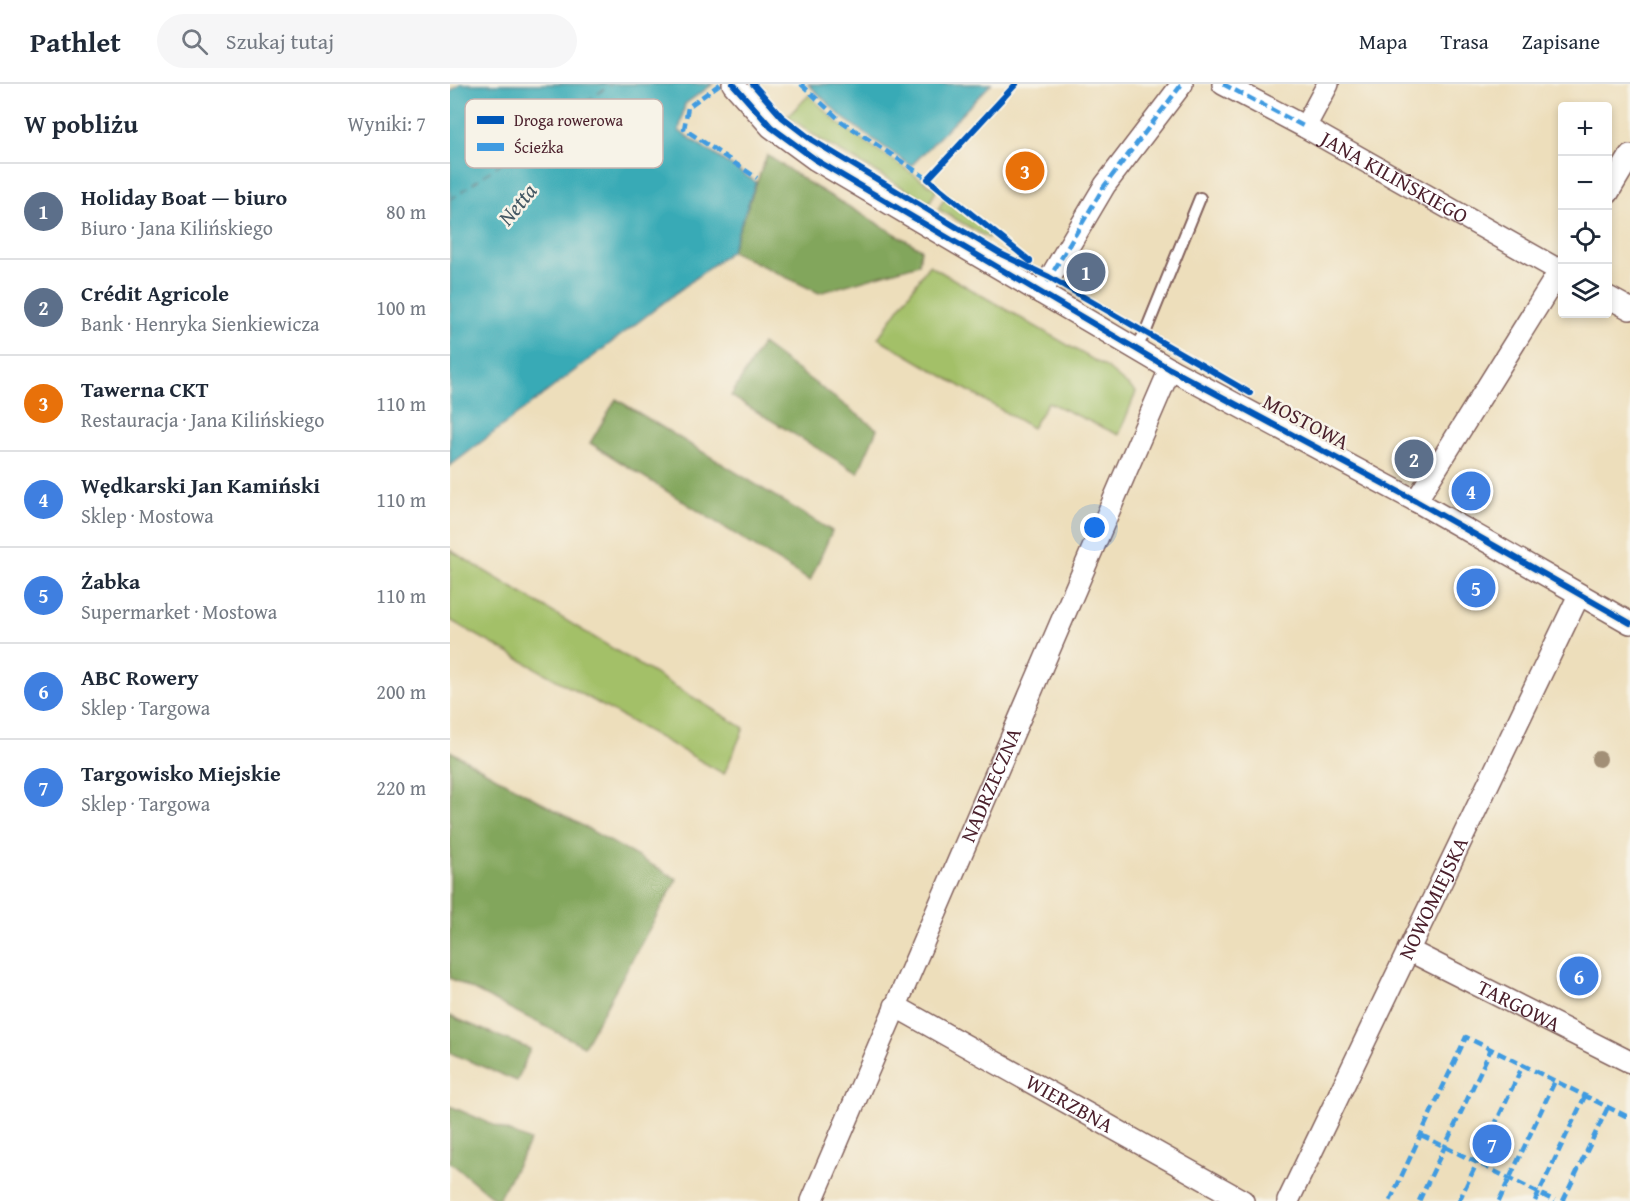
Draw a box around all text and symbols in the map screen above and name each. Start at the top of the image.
search box [157,14,577,68]
text: Pathlet [30,21,121,62]
icon: search [178,25,211,58]
text: Szukaj tutaj [226,25,334,57]
text: Mapa [1359,26,1407,57]
text: Trasa [1440,26,1489,57]
text: Zapisane [1522,26,1600,57]
legend [465,99,663,168]
map controls [1558,102,1612,318]
button: + [1558,102,1612,156]
text: W pobliżu [24,104,138,143]
text: Droga rowerowa [514,108,623,132]
text: Wyniki: 7 [348,109,426,138]
street label: JANA KILIŃSKIEGO [1312,121,1474,231]
text: Ścieżka [514,135,564,159]
pin: 3 [1006,148,1044,194]
button: − [1558,156,1612,210]
water label: Netta [489,176,544,233]
text: Holiday Boat — biuro [81,181,287,213]
text: 1 [38,197,49,226]
text: 80 m [386,197,426,226]
button: locate [1558,210,1612,264]
text: Biuro · Jana Kilińskiego [81,213,273,242]
pin: 1 [1066,250,1106,294]
button: layers [1558,264,1612,318]
text: Crédit Agricole [81,277,229,309]
text: 2 [38,293,49,322]
text: 100 m [376,293,426,322]
text: Bank · Henryka Sienkiewicza [81,309,319,338]
text: Tawerna CKT [81,373,209,405]
street label: MOSTOWA [1258,386,1355,457]
text: 3 [38,389,49,418]
text: 110 m [376,389,426,418]
text: Restauracja · Jana Kilińskiego [81,405,325,434]
pin: 2 [1394,436,1434,482]
pin: 4 [1452,468,1490,514]
text: Wędkarski Jan Kamiński [81,469,320,501]
text: 4 [38,485,49,514]
text: 110 m [376,485,426,514]
text: Sklep · Mostowa [81,501,214,530]
your location [1080,513,1109,542]
text: Żabka [81,565,140,597]
pin: 5 [1456,566,1496,610]
text: 5 [38,581,49,610]
text: 110 m [376,581,426,610]
text: Supermarket · Mostowa [81,597,277,626]
text: ABC Rowery [81,661,199,693]
text: 6 [38,677,49,706]
text: 200 m [376,677,426,706]
text: Sklep · Targowa [81,693,210,722]
street label: NADRZECZNA [952,722,1029,847]
text: Targowisko Miejskie [81,757,281,789]
text: 7 [38,773,49,802]
text: 220 m [376,773,426,802]
text: Sklep · Targowa [81,789,210,818]
street label: NOWOMIEJSKA [1390,831,1476,965]
pin: 6 [1560,954,1598,998]
street label: TARGOWA [1472,971,1566,1040]
street label: WIERZBNA [1020,1066,1120,1141]
pin: 7 [1472,1122,1512,1166]

